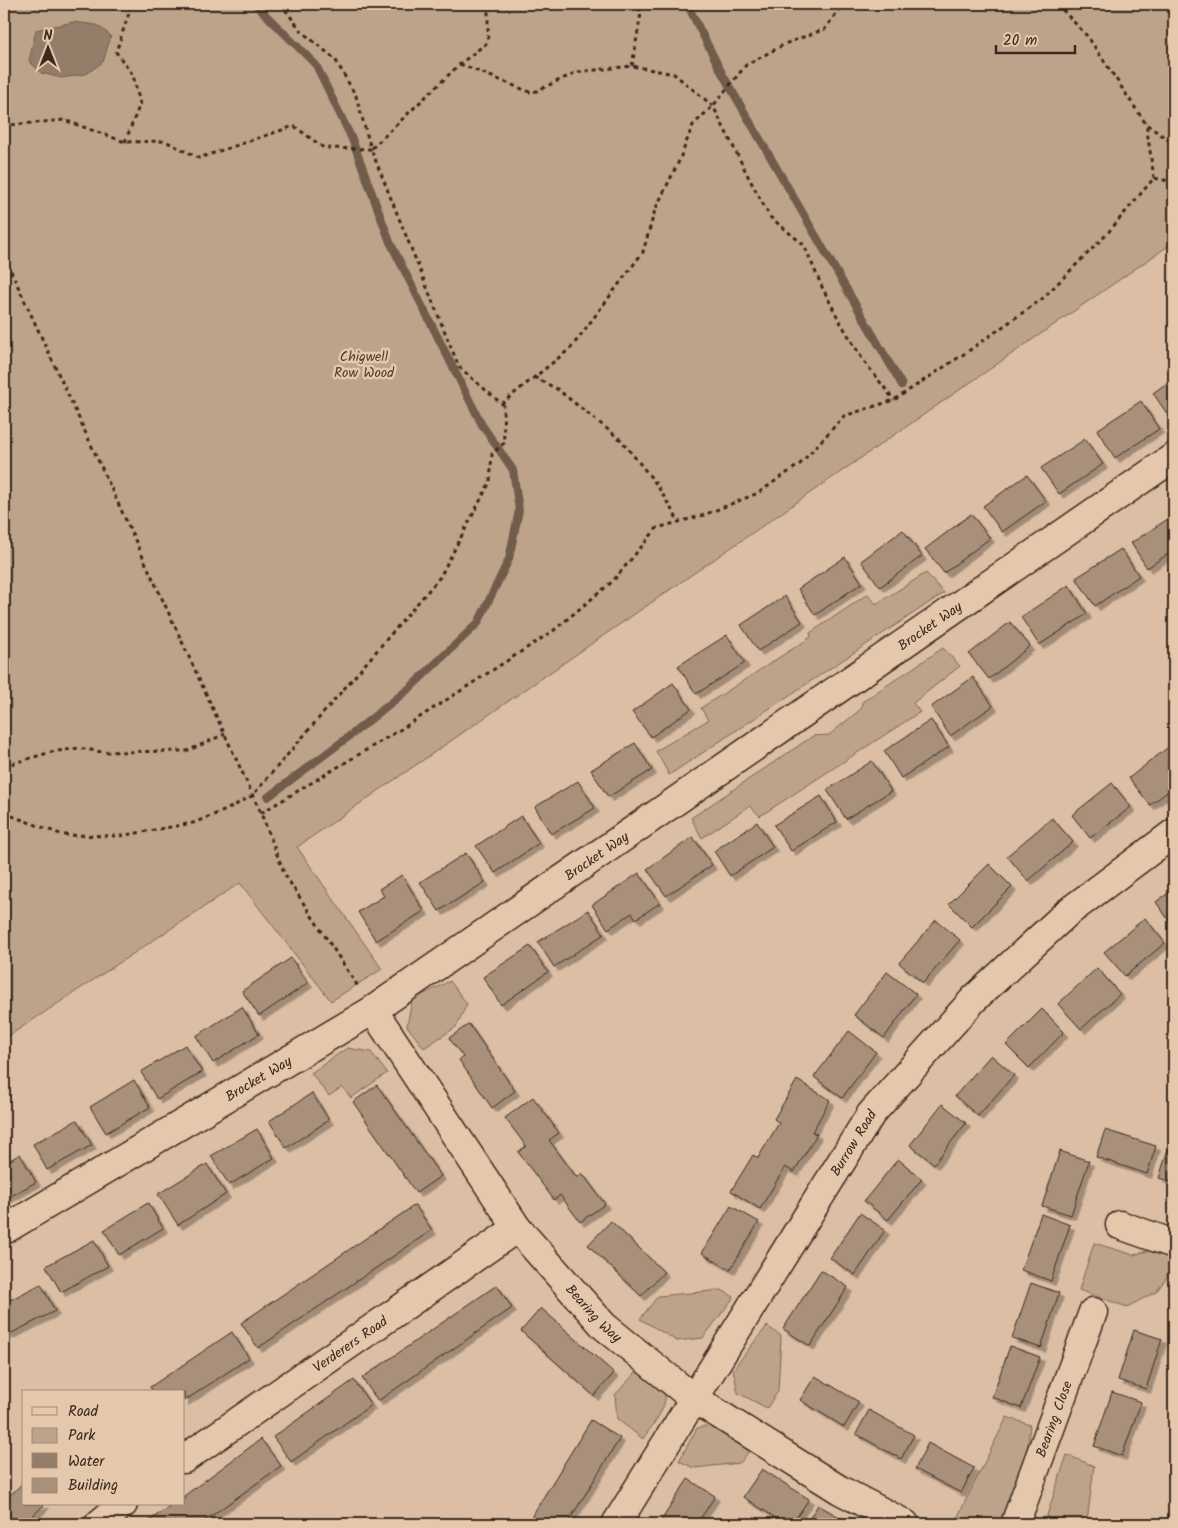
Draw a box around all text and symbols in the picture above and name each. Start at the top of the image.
north arrow [22,22,72,72]
scale bar [996,22,1074,54]
text: N [44,25,53,47]
text: 20 m [1003,29,1037,53]
park label: Chigwell Row Wood [334,346,395,384]
street label: Brocket Way [893,596,967,657]
street label: Brocket Way [560,826,634,887]
street label: Brocket Way [221,1051,297,1108]
street label: Burrow Road [825,1105,884,1181]
street label: Bearing Way [560,1280,627,1348]
street label: Verderers Road [309,1310,393,1379]
street label: Bearing Close [1030,1377,1079,1461]
legend [22,1390,185,1506]
text: Road [68,1400,99,1424]
text: Park [68,1424,96,1448]
text: Water [68,1450,105,1474]
text: Building [68,1474,118,1498]

